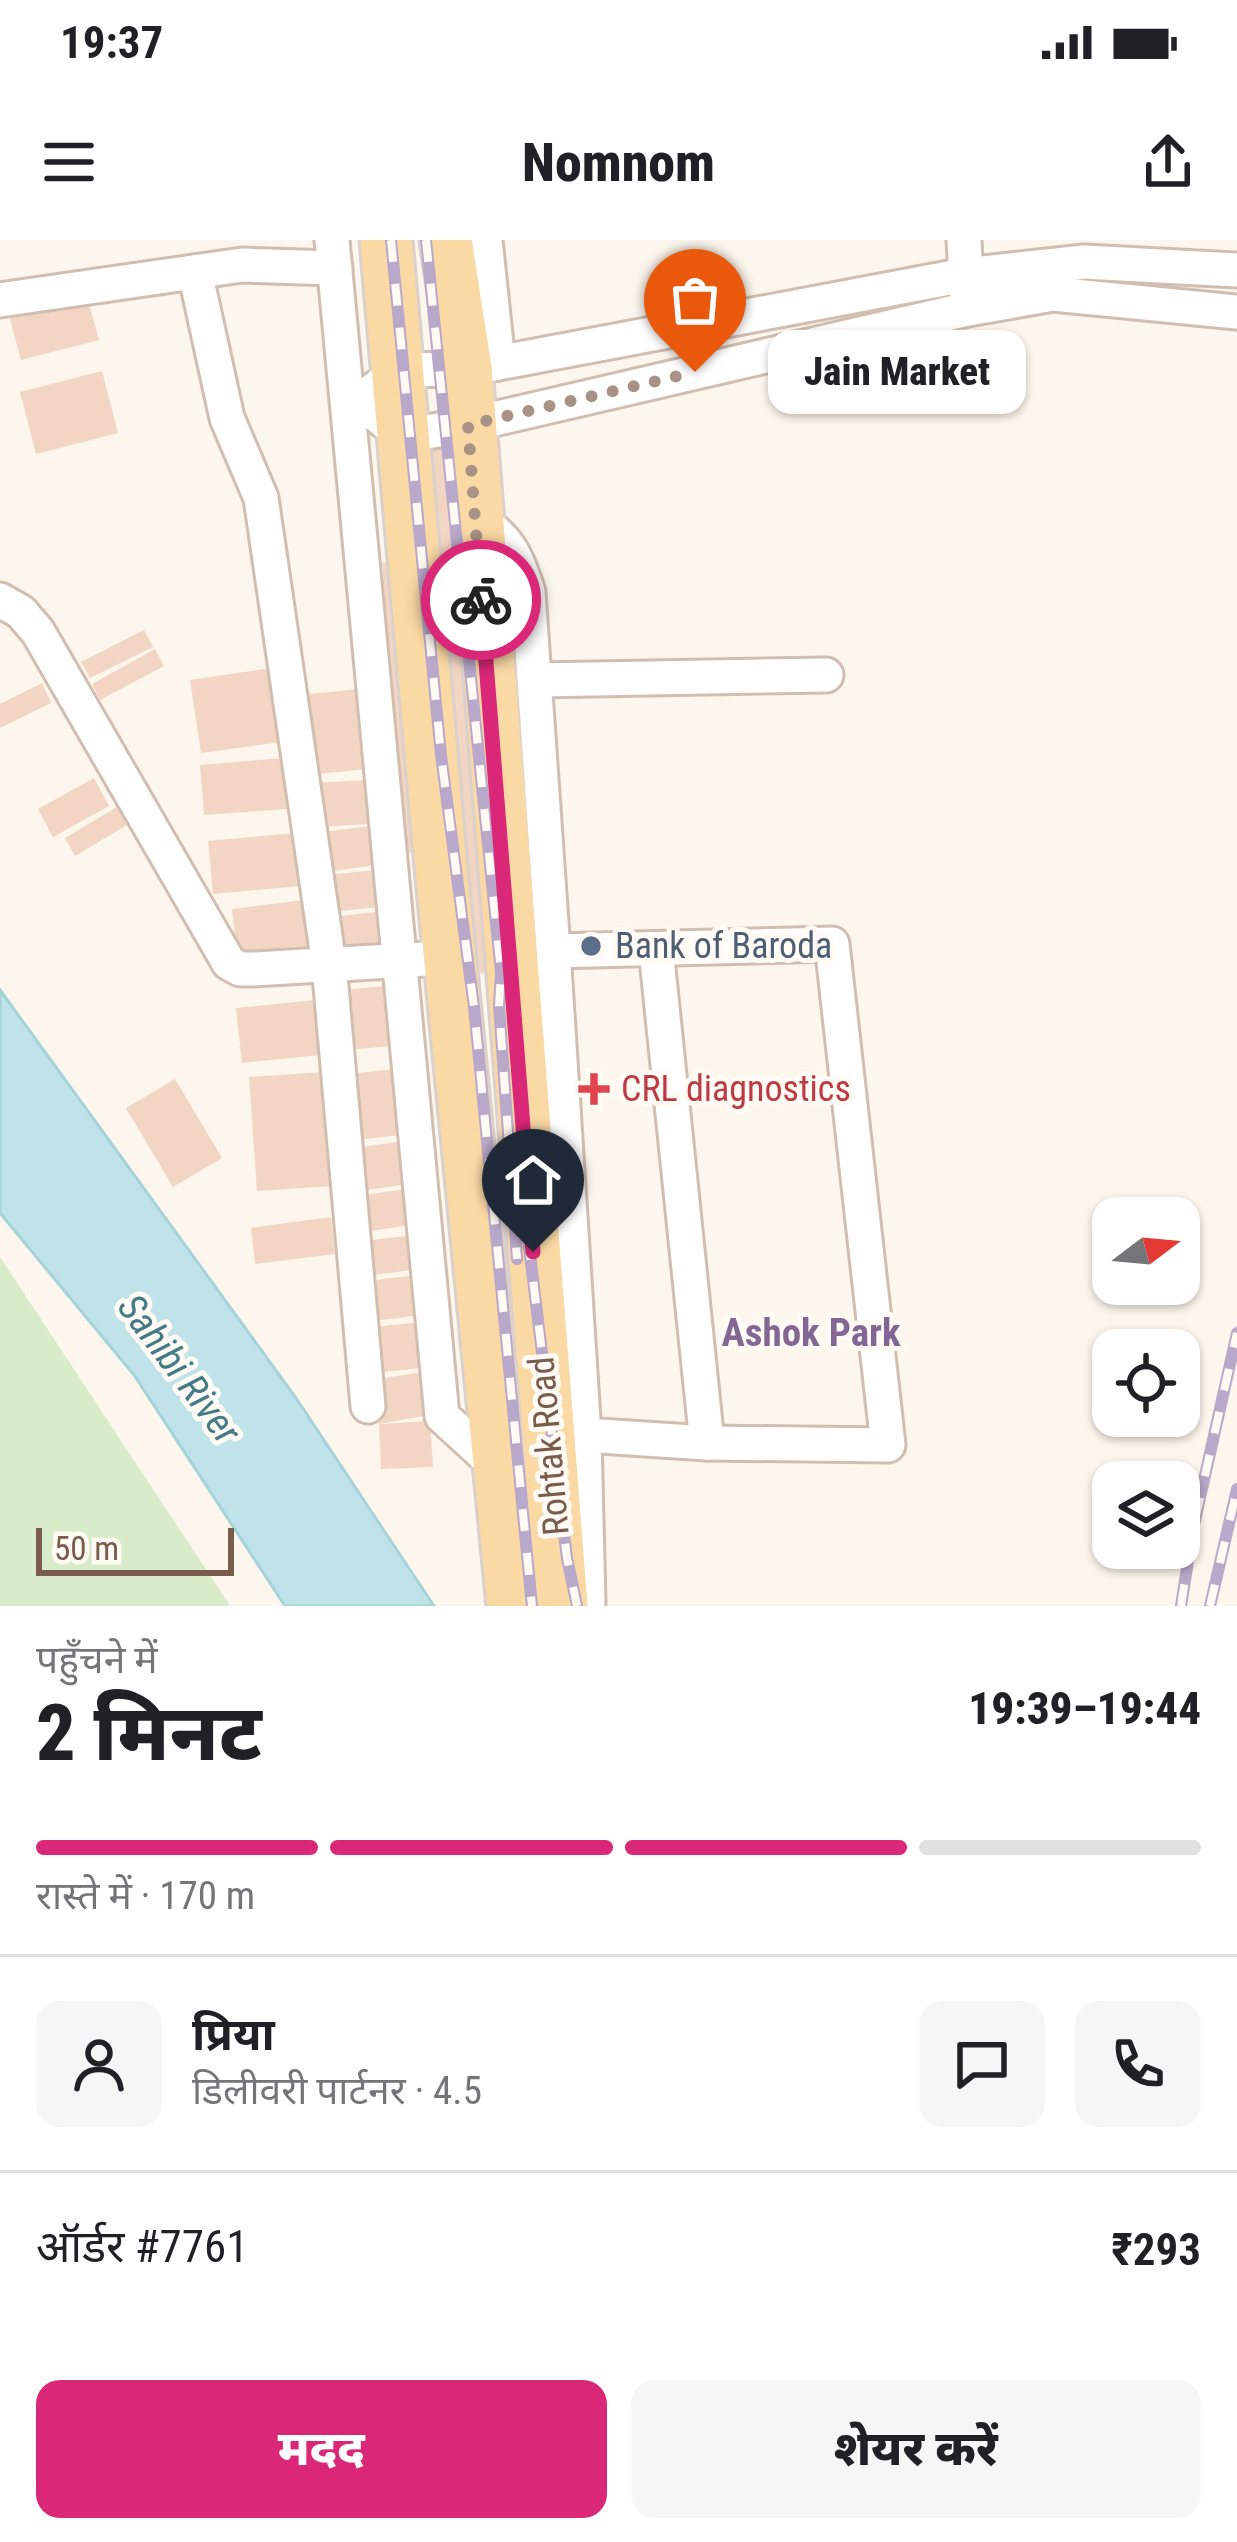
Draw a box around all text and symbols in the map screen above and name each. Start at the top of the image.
text: 19:37 [60,16,163,69]
icon: menu [36,129,102,195]
icon: share [1135,129,1201,195]
text: Nomnom [522,131,715,194]
pin [644,249,746,372]
icon: bag [662,267,728,333]
callout: Jain Market [767,330,1025,414]
text: Jain Market [804,349,990,395]
courier [421,540,541,660]
icon: bike [448,567,514,633]
place label: Bank of Baroda [615,925,832,967]
marker: Bank of Baroda [578,933,604,959]
place label: CRL diagnostics [621,1068,851,1110]
marker: CRL diagnostics [578,1073,610,1105]
pin [482,1129,584,1252]
icon: home [500,1147,566,1213]
north arrow [1092,1197,1200,1305]
map controls [1092,1197,1200,1569]
water label: Sahibi River [108,1285,251,1454]
district label: Ashok Park [721,1310,901,1356]
button: locate [1092,1329,1200,1437]
street label: Rohtak Road [520,1355,578,1537]
button: layers [1092,1461,1200,1569]
scale bar [36,1522,234,1575]
text: 50 m [54,1529,119,1568]
text: पहुँचने में [36,1637,158,1683]
text: 19:39–19:44 [968,1682,1201,1735]
text: 2 मिनट [36,1688,262,1779]
text: रास्ते में · 170 m [36,1873,255,1919]
button: person [36,2001,162,2127]
button: chat [919,2001,1045,2127]
button: phone [1075,2001,1201,2127]
text: प्रिया [192,2008,275,2061]
text: डिलीवरी पार्टनर · 4.5 [192,2068,482,2114]
text: ऑर्डर #7761 [36,2220,248,2273]
text: ₹293 [1111,2223,1201,2276]
button: मदद [36,2380,607,2518]
button: शेयर करें [631,2380,1201,2518]

